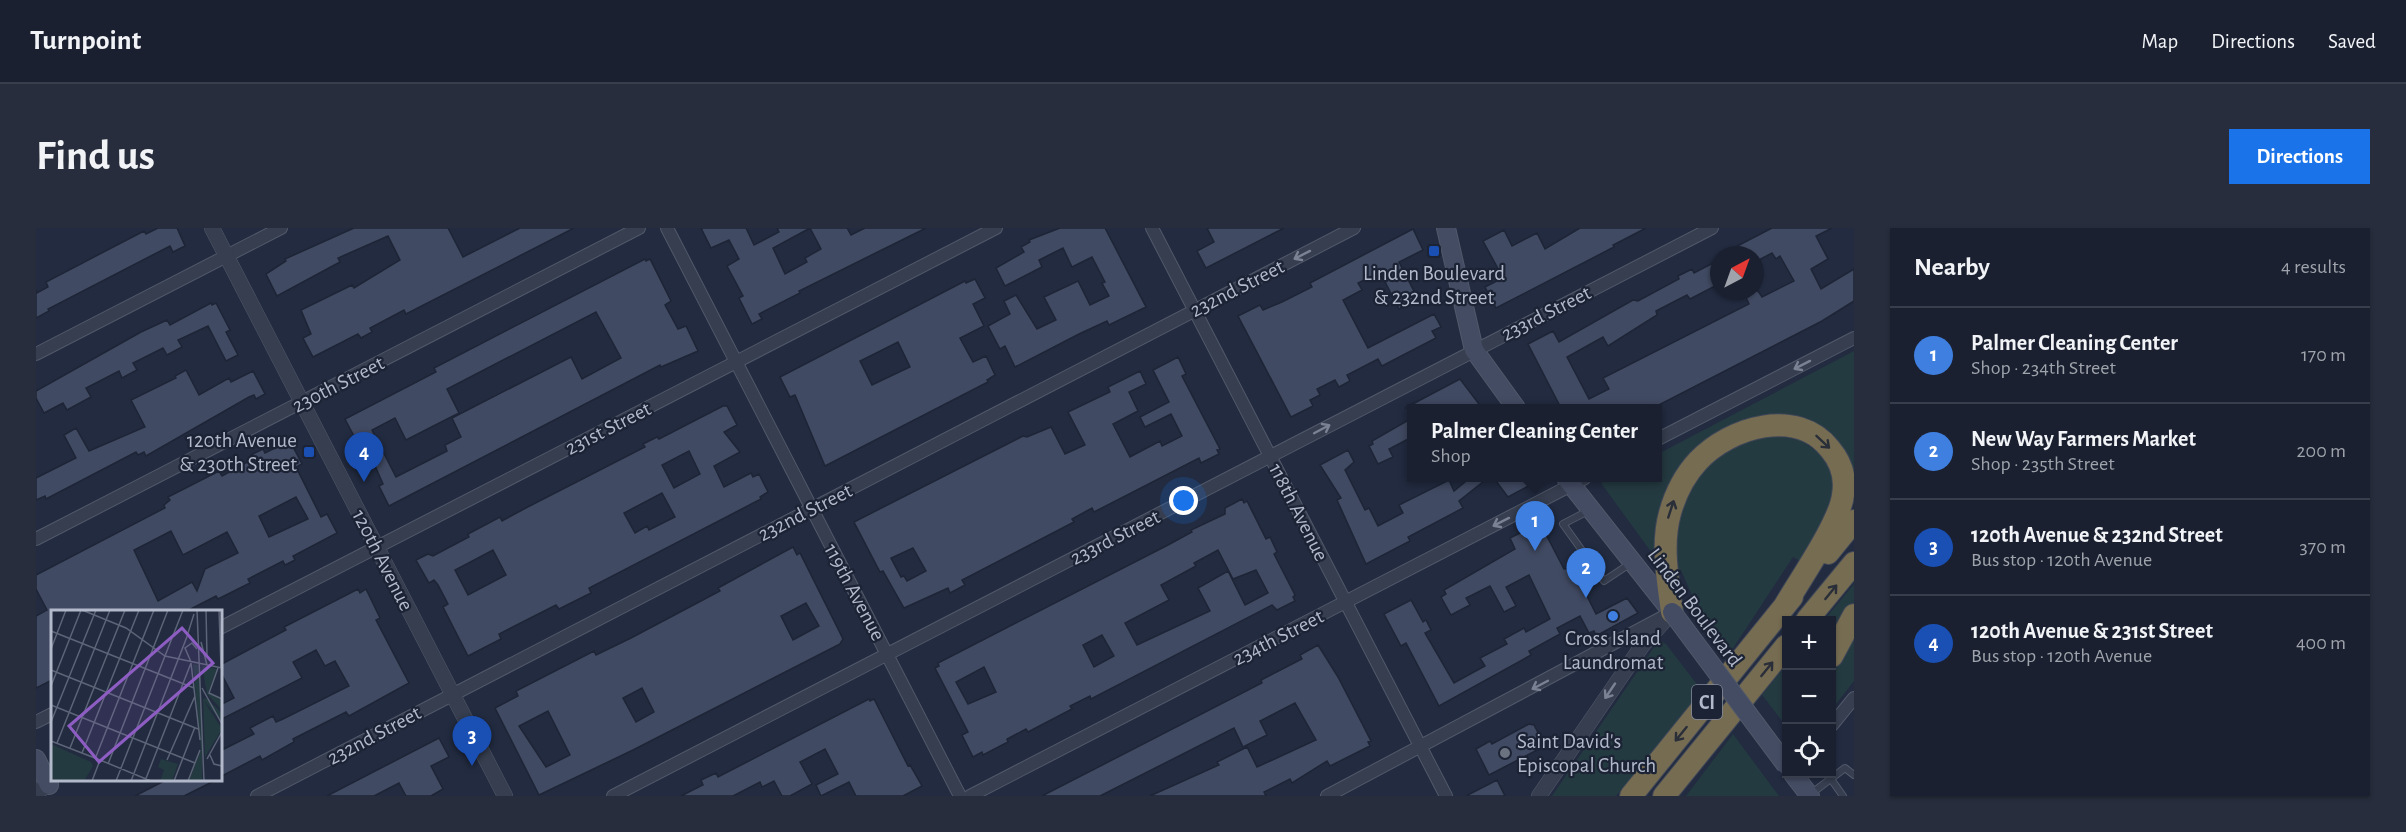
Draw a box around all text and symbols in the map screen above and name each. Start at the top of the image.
text: Turnpoint [30,27,141,55]
text: Map [2142,31,2178,52]
text: Directions [2211,31,2295,52]
text: Saved [2328,31,2376,52]
button: Directions [2229,129,2370,184]
text: Find us [36,135,155,177]
marker: Linden Boulevard & 232nd Street [1427,244,1441,258]
north arrow [1710,246,1764,300]
one-way arrow [1294,250,1312,261]
text: Nearby [1914,254,1990,280]
street label: 232nd Street [1187,256,1288,321]
text: 4 results [2281,257,2346,277]
place label: Linden Boulevard & 232nd Street [1363,263,1505,308]
street label: 233rd Street [1498,282,1595,345]
text: Palmer Cleaning Center [1971,332,2178,354]
text: 1 [1930,345,1937,365]
text: 170 m [2301,345,2346,365]
street label: 230th Street [289,352,388,416]
text: Shop · 234th Street [1971,358,2116,378]
one-way arrow [1794,359,1811,371]
street label: 231st Street [562,398,655,459]
popup [1407,404,1662,482]
text: Palmer Cleaning Center [1431,420,1638,442]
one-way arrow [1313,423,1331,435]
text: New Way Farmers Market [1971,428,2196,450]
place label: 120th Avenue & 230th Street [179,430,297,475]
pin: 4 [344,432,384,482]
one-way arrow [1815,435,1830,449]
text: 2 [1929,441,1938,461]
text: 200 m [2296,441,2346,461]
marker: 120th Avenue & 230th Street [302,445,316,459]
text: Shop [1431,446,1471,466]
text: Shop · 235th Street [1971,454,2115,474]
street label: 118th Avenue [1265,460,1332,565]
street label: 232nd Street [755,480,856,545]
your location [1169,486,1198,515]
one-way arrow [1667,500,1678,519]
pin: 1 [1516,502,1554,551]
street label: 120th Avenue [348,506,417,614]
street label: 233rd Street [1067,506,1164,569]
one-way arrow [1493,516,1511,528]
text: 120th Avenue & 232nd Street [1971,524,2223,546]
text: 3 [1929,537,1938,557]
text: 370 m [2300,537,2346,557]
street label: 119th Avenue [820,540,889,644]
street label: Linden Boulevard [1643,544,1746,670]
pin: 2 [1566,548,1606,598]
text: Bus stop · 120th Avenue [1971,550,2152,570]
one-way arrow [1824,584,1837,600]
street label: 234th Street [1229,606,1327,669]
marker: Cross Island Laundromat [1606,609,1620,623]
inset map [51,610,222,781]
map controls [1782,616,1836,778]
button: + [1782,616,1836,670]
text: 120th Avenue & 231st Street [1971,620,2213,642]
place label: Cross Island Laundromat [1563,628,1664,673]
text: 4 [1928,633,1939,653]
text: 400 m [2296,633,2346,653]
text: Bus stop · 120th Avenue [1971,646,2152,666]
one-way arrow [1761,662,1774,678]
button: − [1782,670,1836,724]
one-way arrow [1531,680,1549,691]
one-way arrow [1604,683,1617,700]
road number: CI [1692,685,1722,719]
street label: 232nd Street [324,702,425,769]
pin: 3 [452,716,492,766]
button: locate [1782,724,1836,778]
one-way arrow [1674,726,1688,741]
place label: Saint David's Episcopal Church [1517,731,1656,776]
marker: Saint David's Episcopal Church [1498,746,1512,760]

